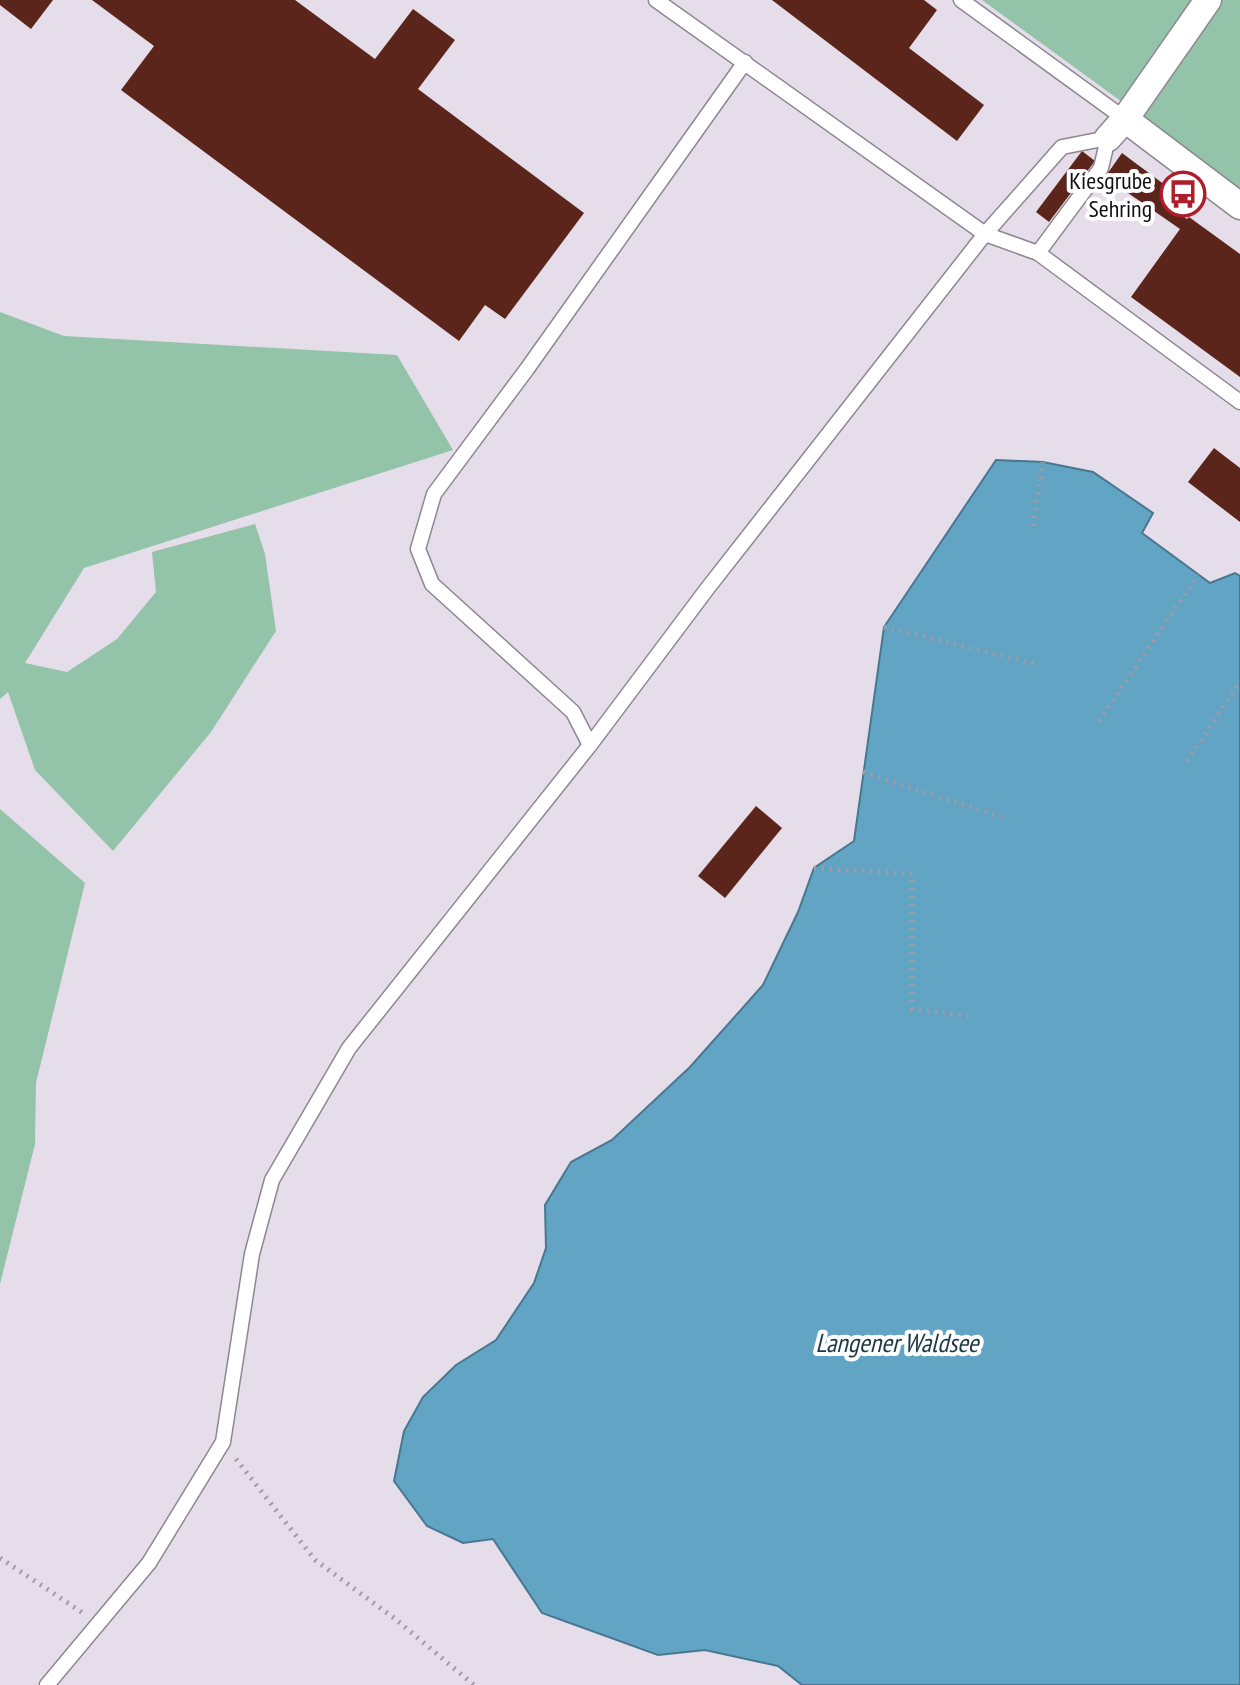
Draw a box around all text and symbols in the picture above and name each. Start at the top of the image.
place label: Kiesgrube Sehring [1069,165,1152,224]
bus stop icon: Kiesgrube Sehring [1159,170,1207,218]
water label: Langener Waldsee [816,1326,981,1359]

